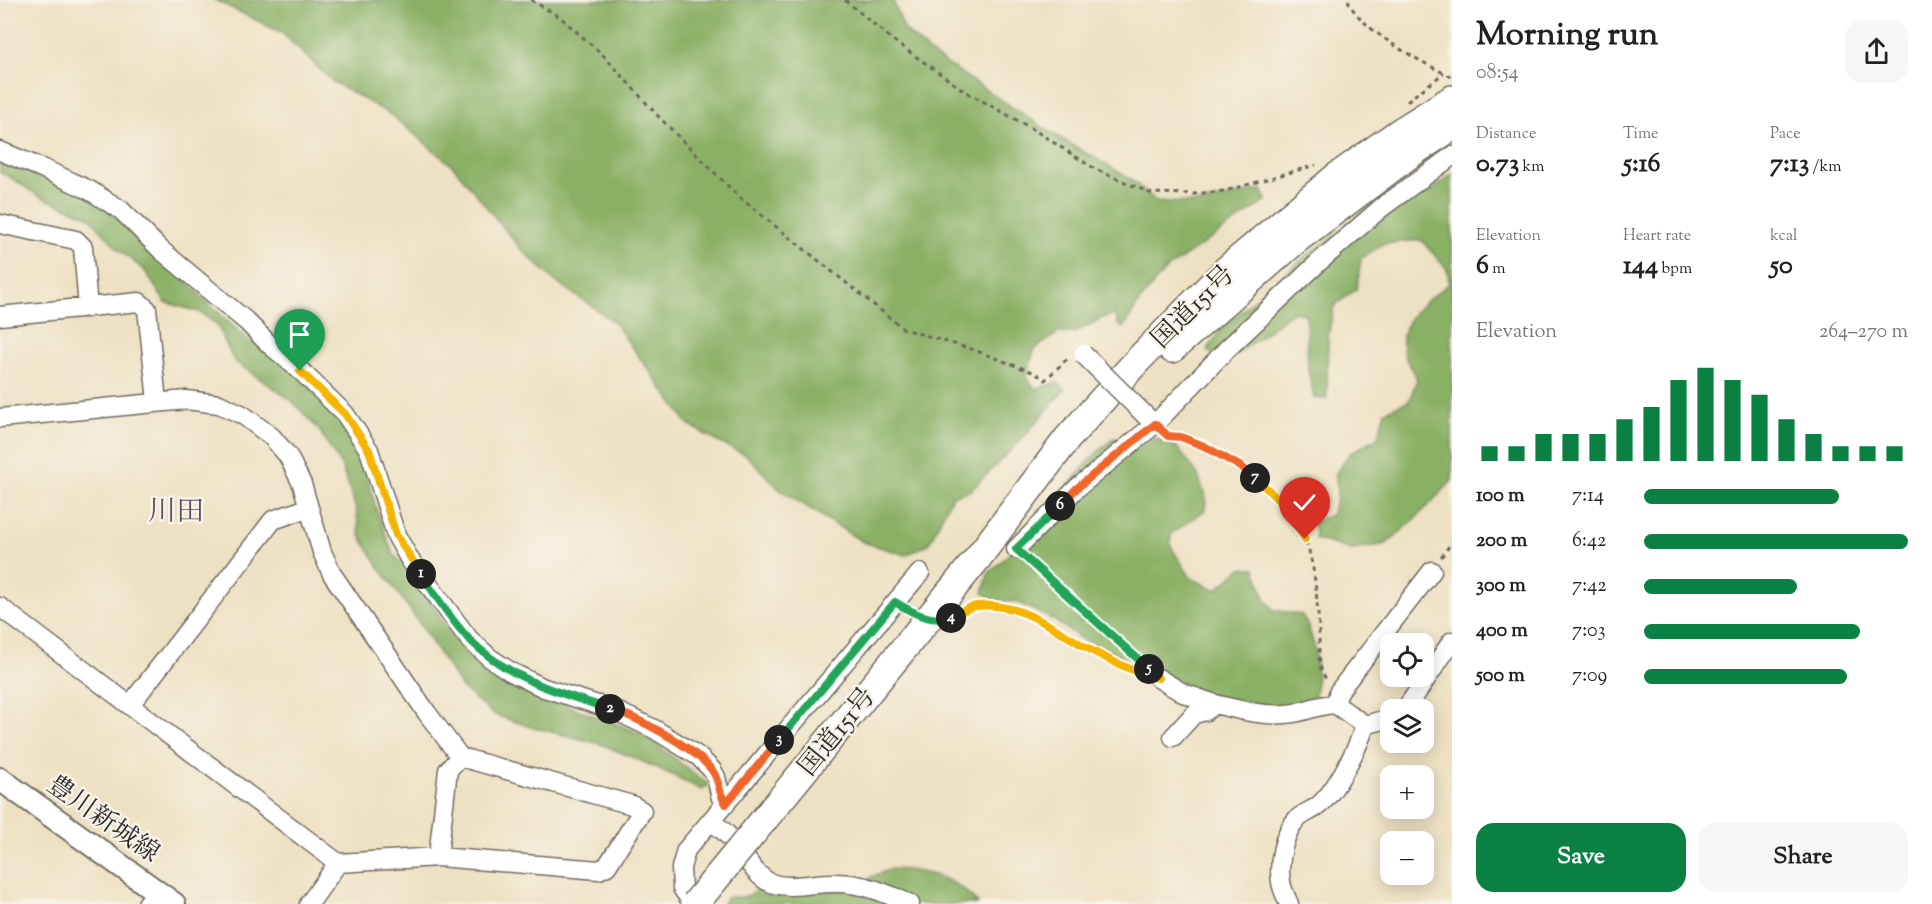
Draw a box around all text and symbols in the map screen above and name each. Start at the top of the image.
text: Morning run [1476,12,1658,60]
button: share [1845,20,1908,83]
text: 08:54 [1476,59,1519,88]
text: Distance [1476,123,1536,146]
text: Time [1623,123,1659,146]
text: Pace [1770,123,1801,146]
text: 0.73 [1476,146,1519,183]
text: 5:16 [1623,146,1660,183]
text: 7:13 [1770,146,1809,183]
text: km [1519,156,1545,179]
text: /km [1809,156,1841,179]
text: Elevation [1476,225,1541,248]
text: Heart rate [1623,225,1691,248]
text: kcal [1770,225,1798,248]
text: 6 [1476,248,1489,285]
text: 144 [1623,248,1658,285]
text: 50 [1770,248,1793,285]
street label: 国道151号 [1144,258,1244,358]
text: m [1489,258,1506,281]
text: bpm [1658,258,1692,281]
pin [274,309,325,371]
icon: arrive [283,318,316,351]
text: Elevation [1476,318,1557,347]
text: 264–270 m [1819,318,1908,347]
pin: 7 [1240,463,1270,493]
text: 7 [1251,466,1259,489]
pin [1279,477,1330,539]
text: 100 m [1476,482,1525,511]
text: 7:14 [1572,482,1604,511]
icon: check [1288,486,1321,519]
pin: 6 [1045,491,1075,521]
district label: 川田 [148,493,204,533]
text: 6 [1056,494,1064,517]
text: 200 m [1476,527,1527,556]
text: 6:42 [1572,527,1606,556]
pin: 1 [406,559,436,589]
text: 1 [418,562,424,585]
text: 300 m [1476,572,1526,601]
text: 7:42 [1572,572,1607,601]
pin: 4 [936,603,966,633]
text: 4 [947,606,955,629]
text: 400 m [1476,617,1528,646]
text: 7:03 [1572,617,1606,646]
map controls [1380,633,1434,885]
button: locate [1380,633,1434,687]
pin: 5 [1134,654,1164,684]
text: 5 [1146,657,1152,680]
text: 500 m [1476,662,1525,691]
text: 7:09 [1572,662,1607,691]
street label: 国道151号 [791,680,885,785]
pin: 2 [595,694,625,724]
text: 2 [606,697,614,720]
button: layers [1380,699,1434,753]
pin: 3 [764,725,794,755]
text: 3 [776,728,782,751]
button: + [1380,765,1434,819]
street label: 豊川新城線 [39,768,166,872]
button: Save [1476,823,1686,892]
button: Share [1698,823,1908,892]
button: − [1380,831,1434,885]

